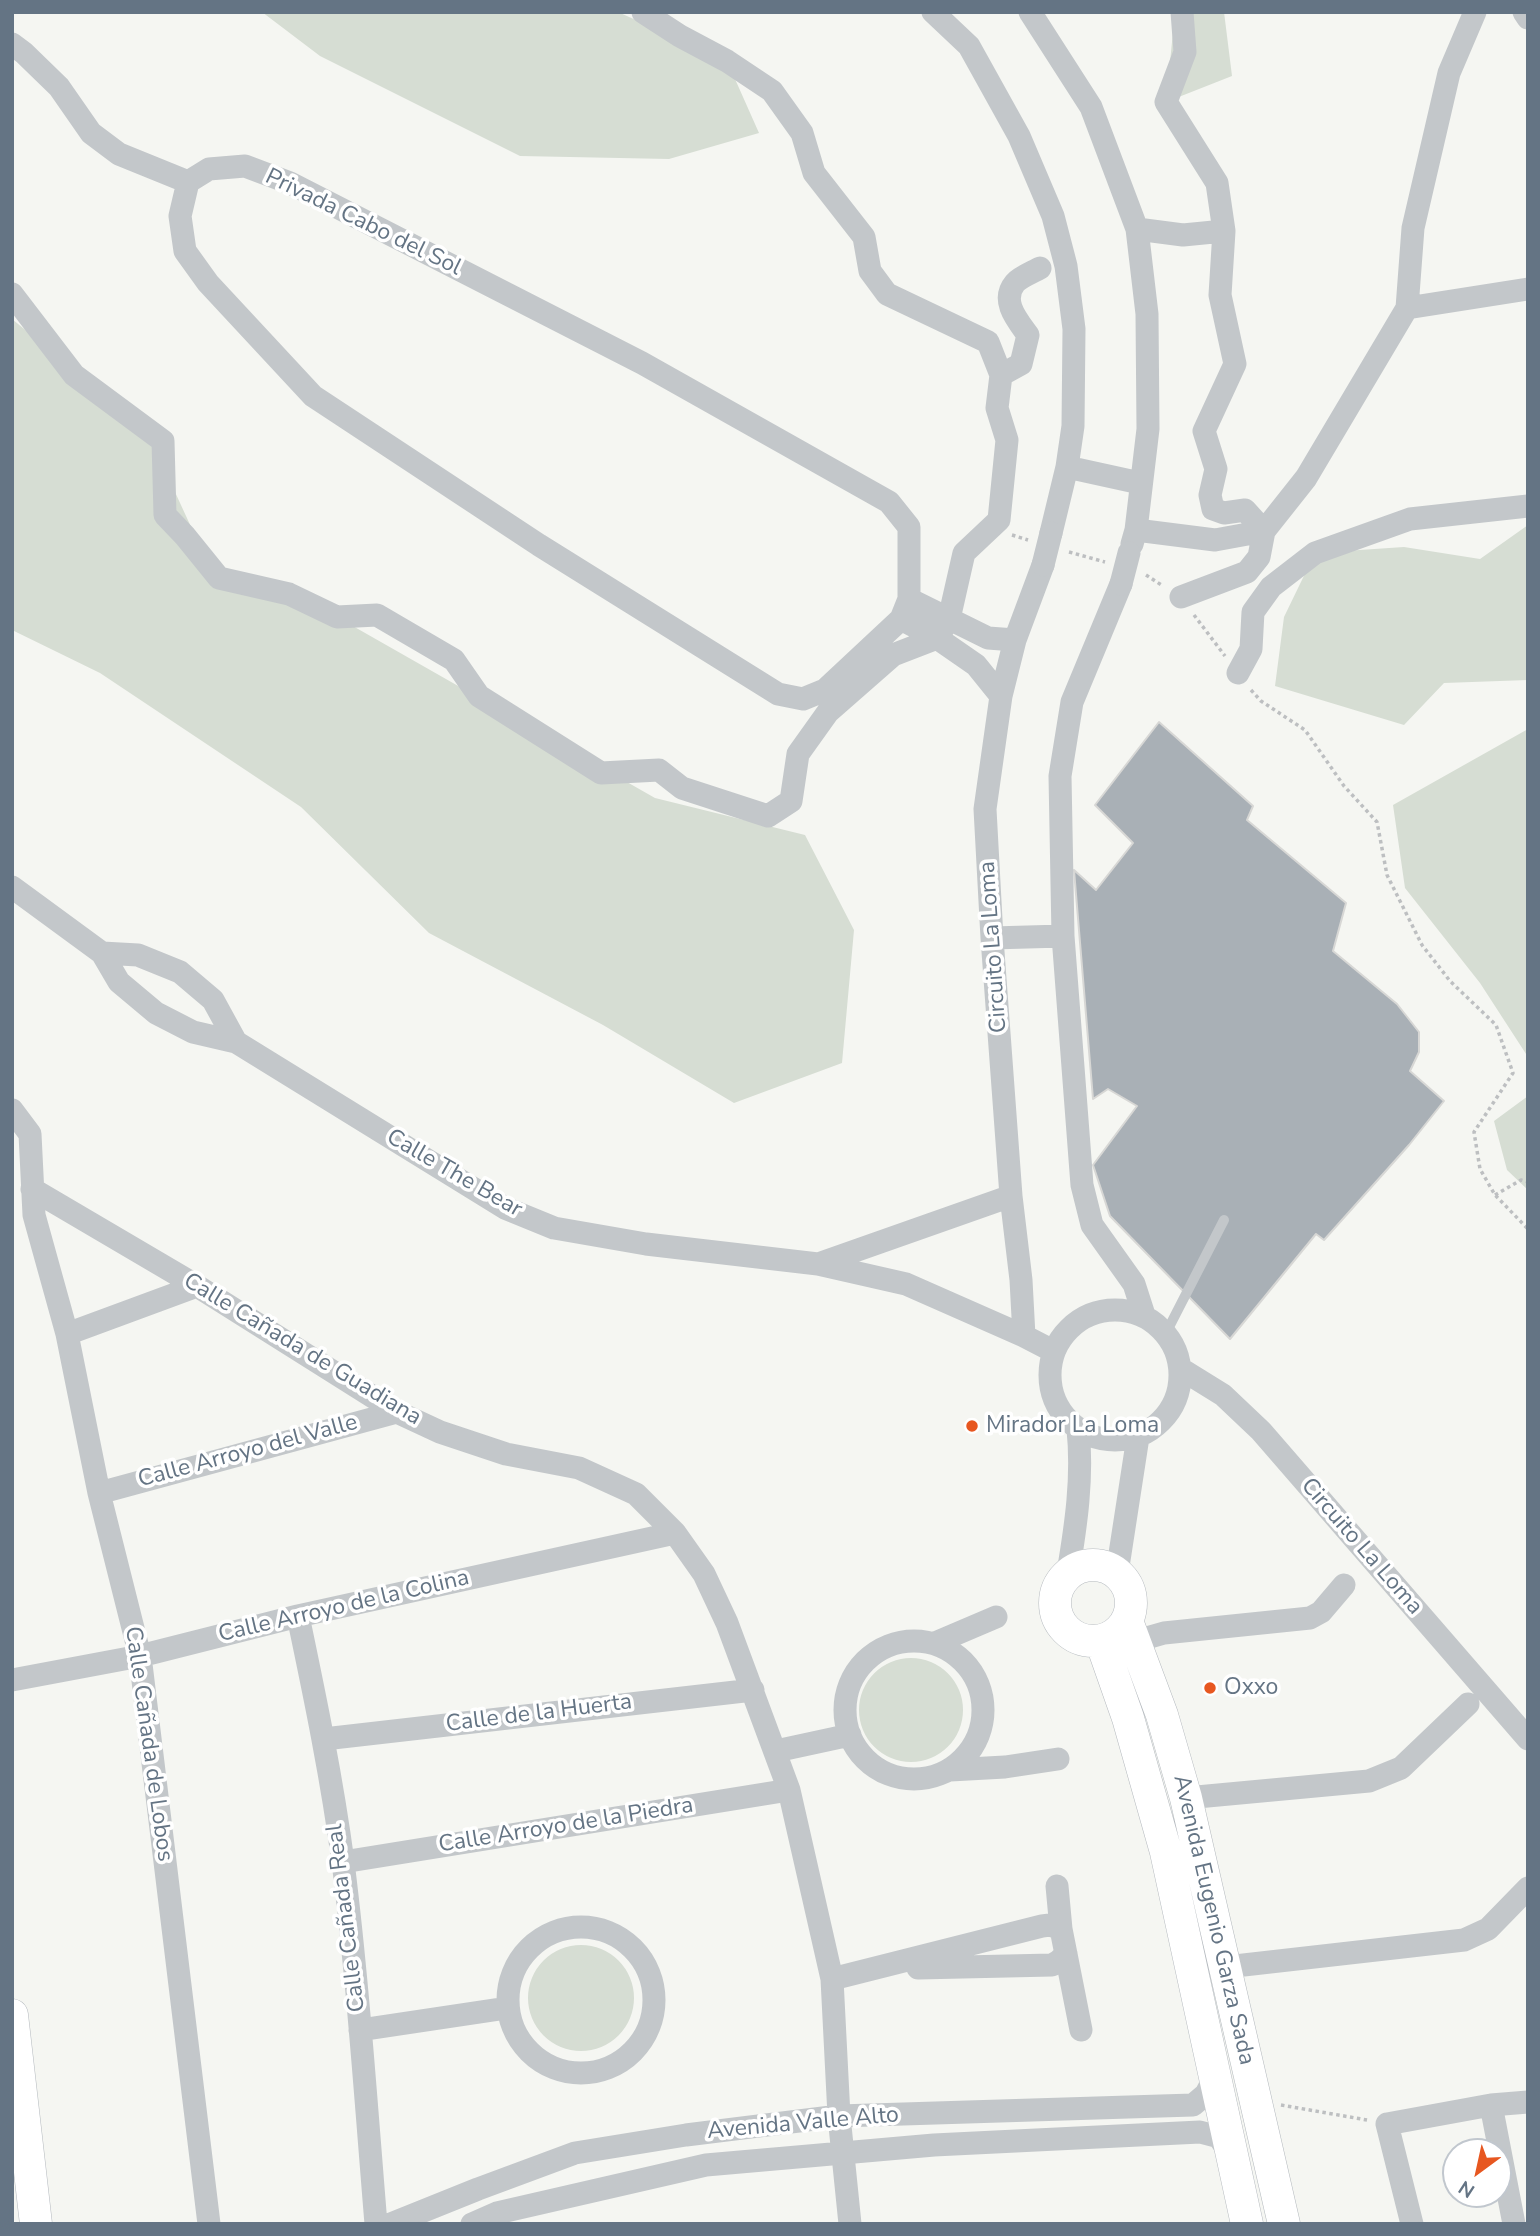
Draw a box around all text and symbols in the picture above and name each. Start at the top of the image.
street label: Privada Cabo del Sol [260,164,466,282]
street label: Circuito La Loma [974,860,1014,1034]
street label: Calle The Bear [381,1124,527,1224]
street label: Calle Cañada de Guadiana [178,1268,426,1432]
street label: Calle Arroyo del Valle [135,1409,361,1495]
place label: Mirador La Loma [986,1412,1159,1440]
marker: Mirador La Loma [964,1418,980,1434]
street label: Circuito La Loma [1294,1473,1428,1621]
street label: Calle Arroyo de la Colina [216,1565,472,1649]
street label: Calle Cañada de Lobos [118,1625,178,1863]
place label: Oxxo [1224,1674,1278,1702]
marker: Oxxo [1202,1680,1218,1696]
street label: Calle de la Huerta [444,1689,634,1739]
street label: Avenida Eugenio Garza Sada [1166,1772,1260,2068]
street label: Calle Arroyo de la Piedra [437,1792,695,1860]
street label: Calle Cañada Real [322,1822,372,2014]
street label: Avenida Valle Alto [706,2102,900,2146]
north arrow [1442,2138,1512,2208]
text: N [1454,2174,1480,2204]

